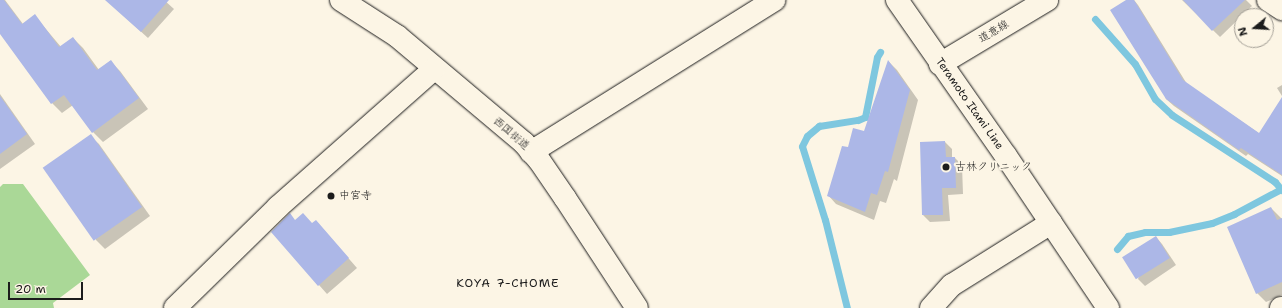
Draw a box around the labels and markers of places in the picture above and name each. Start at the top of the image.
place label: 古林クリニック [955,160,1032,174]
marker: 古林クリニック [940,161,952,173]
place label: 中宮寺 [339,189,372,203]
marker: 中宮寺 [326,191,336,201]

